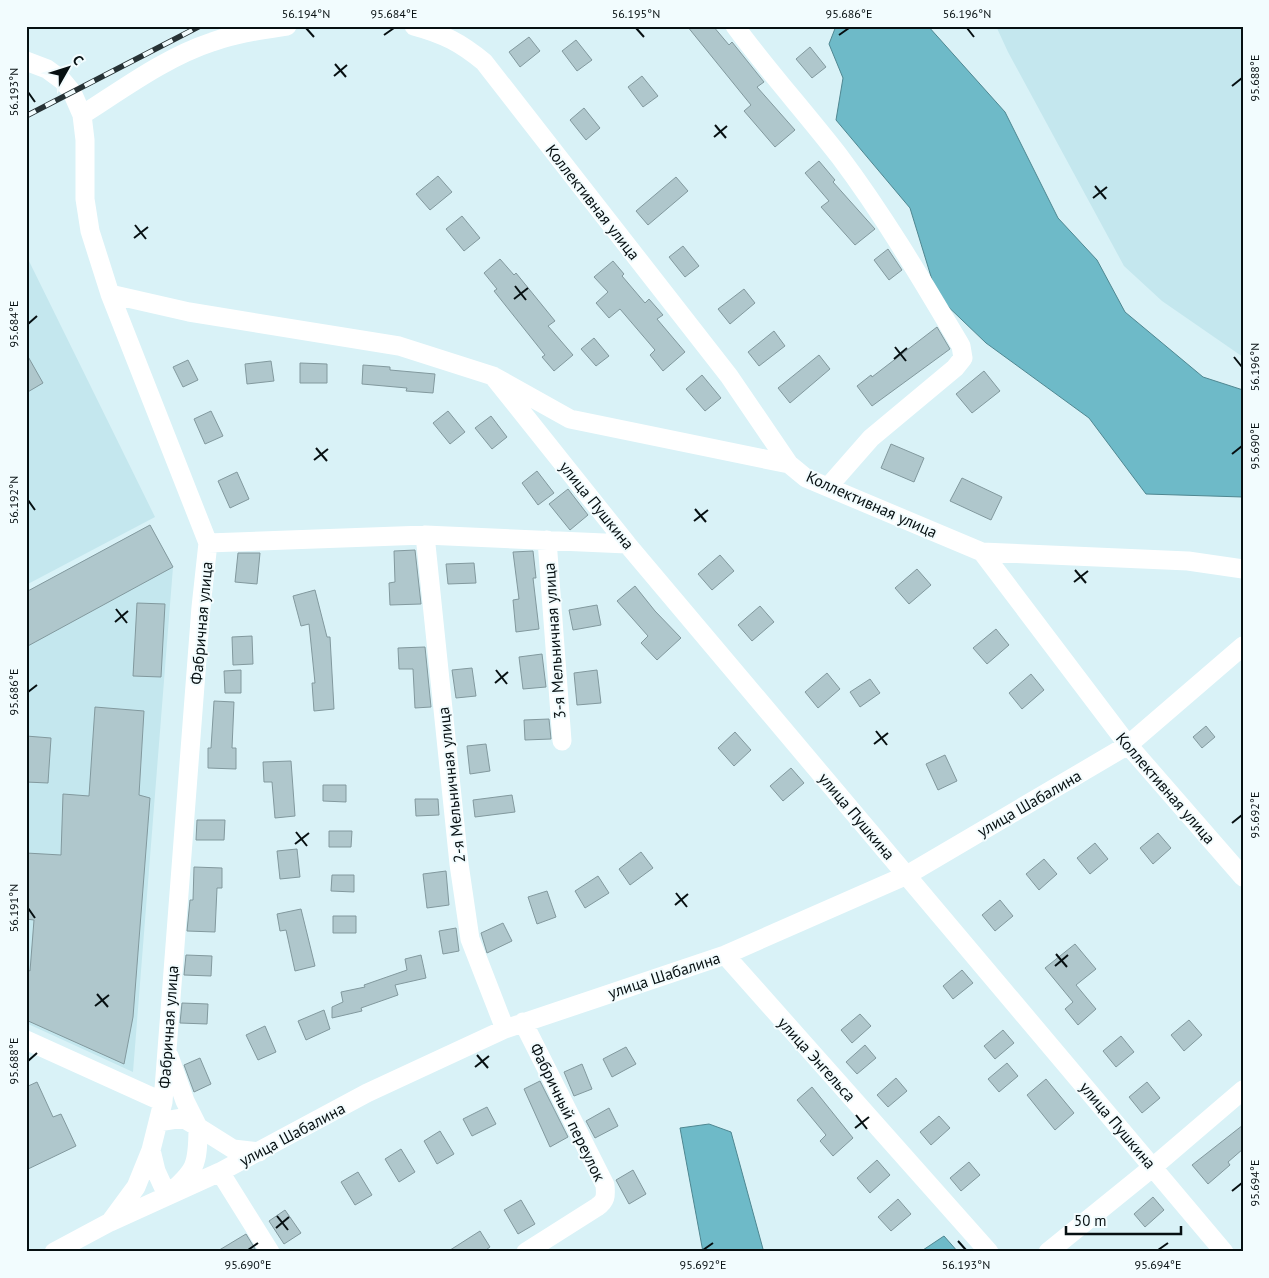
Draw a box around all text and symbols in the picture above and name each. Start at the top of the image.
text: 56.194°N [282,6,330,21]
text: 95.684°E [371,6,417,21]
text: 56.195°N [612,6,660,21]
text: 95.686°E [826,6,872,21]
text: 56.196°N [943,6,991,21]
north arrow [42,42,92,92]
text: С [69,51,88,69]
text: 95.688°E [1247,55,1262,101]
text: 56.193°N [6,68,21,116]
street label: Коллективная улица [542,140,644,264]
text: 95.684°E [6,301,21,347]
text: 56.196°N [1247,343,1262,391]
text: 95.690°E [1247,423,1262,469]
street label: улица Пушкина [555,457,639,553]
street label: Коллективная улица [803,466,941,542]
text: 56.192°N [6,476,21,524]
street label: Фабричная улица [186,561,216,685]
street label: 3-я Мельничная улица [539,562,569,720]
text: 95.686°E [6,669,21,715]
street label: 2-я Мельничная улица [433,706,469,864]
street label: Коллективная улица [1112,728,1220,848]
street label: улица Шабалина [973,765,1085,841]
street label: улица Пушкина [815,768,899,864]
text: 95.692°E [1247,792,1262,838]
text: 56.191°N [6,884,21,932]
street label: улица Шабалина [605,947,723,1003]
street label: Фабричная улица [154,965,182,1089]
street label: улица Энгельса [774,1013,860,1105]
text: 95.688°E [6,1038,21,1084]
street label: Фабричный переулок [526,1040,610,1185]
street label: улица Пушкина [1076,1077,1160,1173]
street label: улица Шабалина [236,1098,348,1170]
text: 95.694°E [1247,1160,1262,1206]
scale bar [1066,1203,1182,1235]
text: 50 m [1074,1211,1107,1230]
text: 95.690°E [225,1257,271,1272]
text: 95.692°E [680,1257,726,1272]
text: 56.193°N [942,1257,990,1272]
text: 95.694°E [1135,1257,1181,1272]

